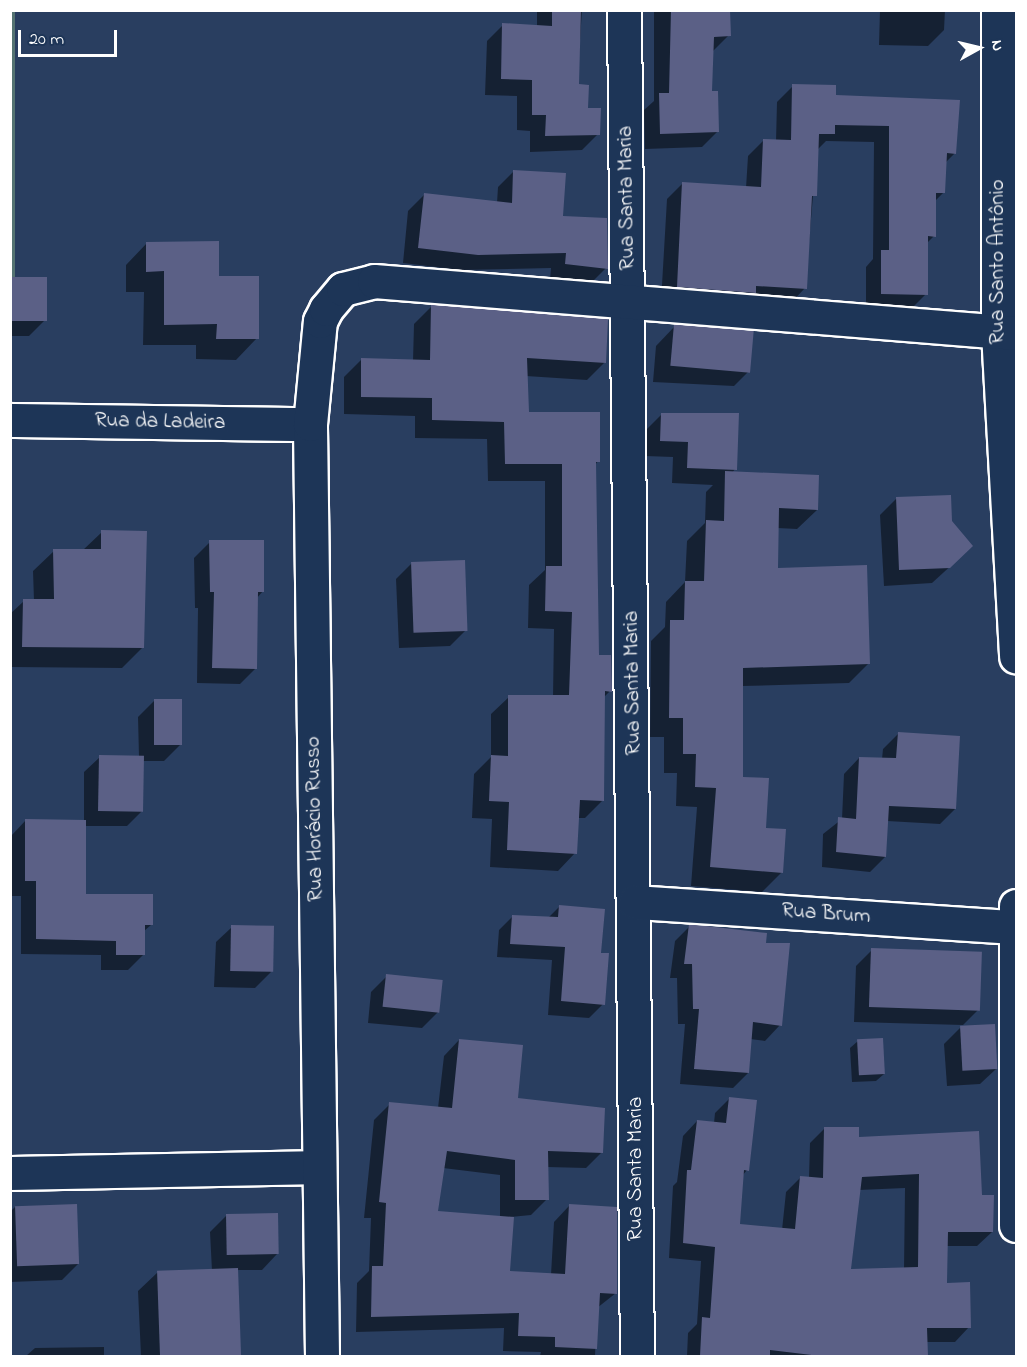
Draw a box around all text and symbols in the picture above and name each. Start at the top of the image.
scale bar [21,18,120,56]
north arrow [949,18,1009,78]
text: 20 m [29,27,64,53]
text: N [984,38,1009,53]
street label: Rua Santa Maria [613,125,641,271]
street label: Rua Santo Antônio [985,180,1011,344]
street label: Rua da Ladeira [95,408,225,436]
street label: Rua Santa Maria [619,610,647,756]
street label: Rua Horácio Russo [301,736,329,902]
street label: Rua Brum [781,898,871,930]
street label: Rua Santa Maria [623,1097,649,1241]

